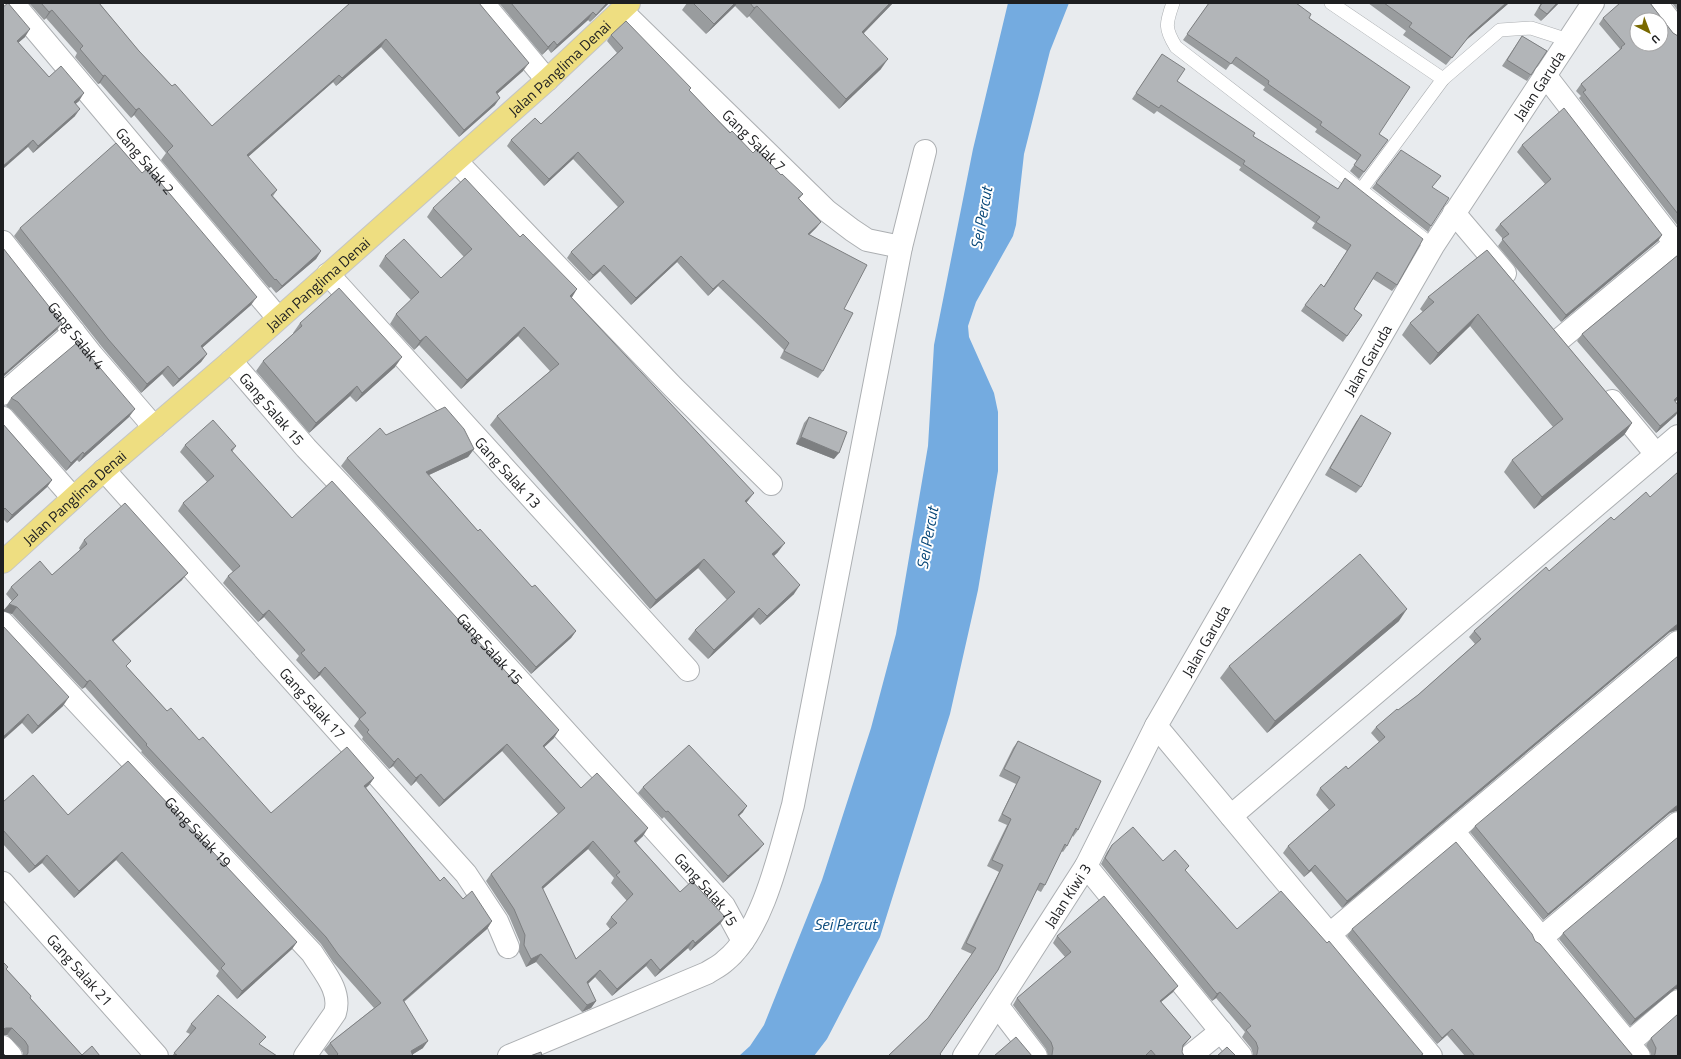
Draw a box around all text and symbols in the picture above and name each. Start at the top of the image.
north arrow [1629,12,1669,52]
street label: Jalan Panglima Denai [503,14,616,121]
text: U [1648,31,1664,48]
street label: Jalan Garuda [1507,45,1570,125]
street label: Gang Salak 7 [717,104,792,177]
street label: Gang Salak 2 [111,122,181,199]
water label: Sei Percut [964,183,999,251]
street label: Jalan Panglima Denai [261,231,375,337]
street label: Gang Salak 4 [42,296,111,375]
street label: Jalan Garuda [1337,319,1397,400]
street label: Gang Salak 15 [234,367,310,450]
street label: Gang Salak 13 [470,431,547,513]
street label: Jalan Panglima Denai [17,445,131,551]
water label: Sei Percut [910,503,945,571]
street label: Jalan Garuda [1175,600,1235,681]
street label: Gang Salak 15 [451,607,529,689]
street label: Gang Salak 17 [274,662,351,744]
street label: Gang Salak 19 [159,791,238,872]
street label: Gang Salak 15 [669,847,744,930]
street label: Jalan Kiwi 3 [1038,859,1096,932]
water label: Sei Percut [814,912,878,936]
street label: Gang Salak 21 [42,928,119,1011]

